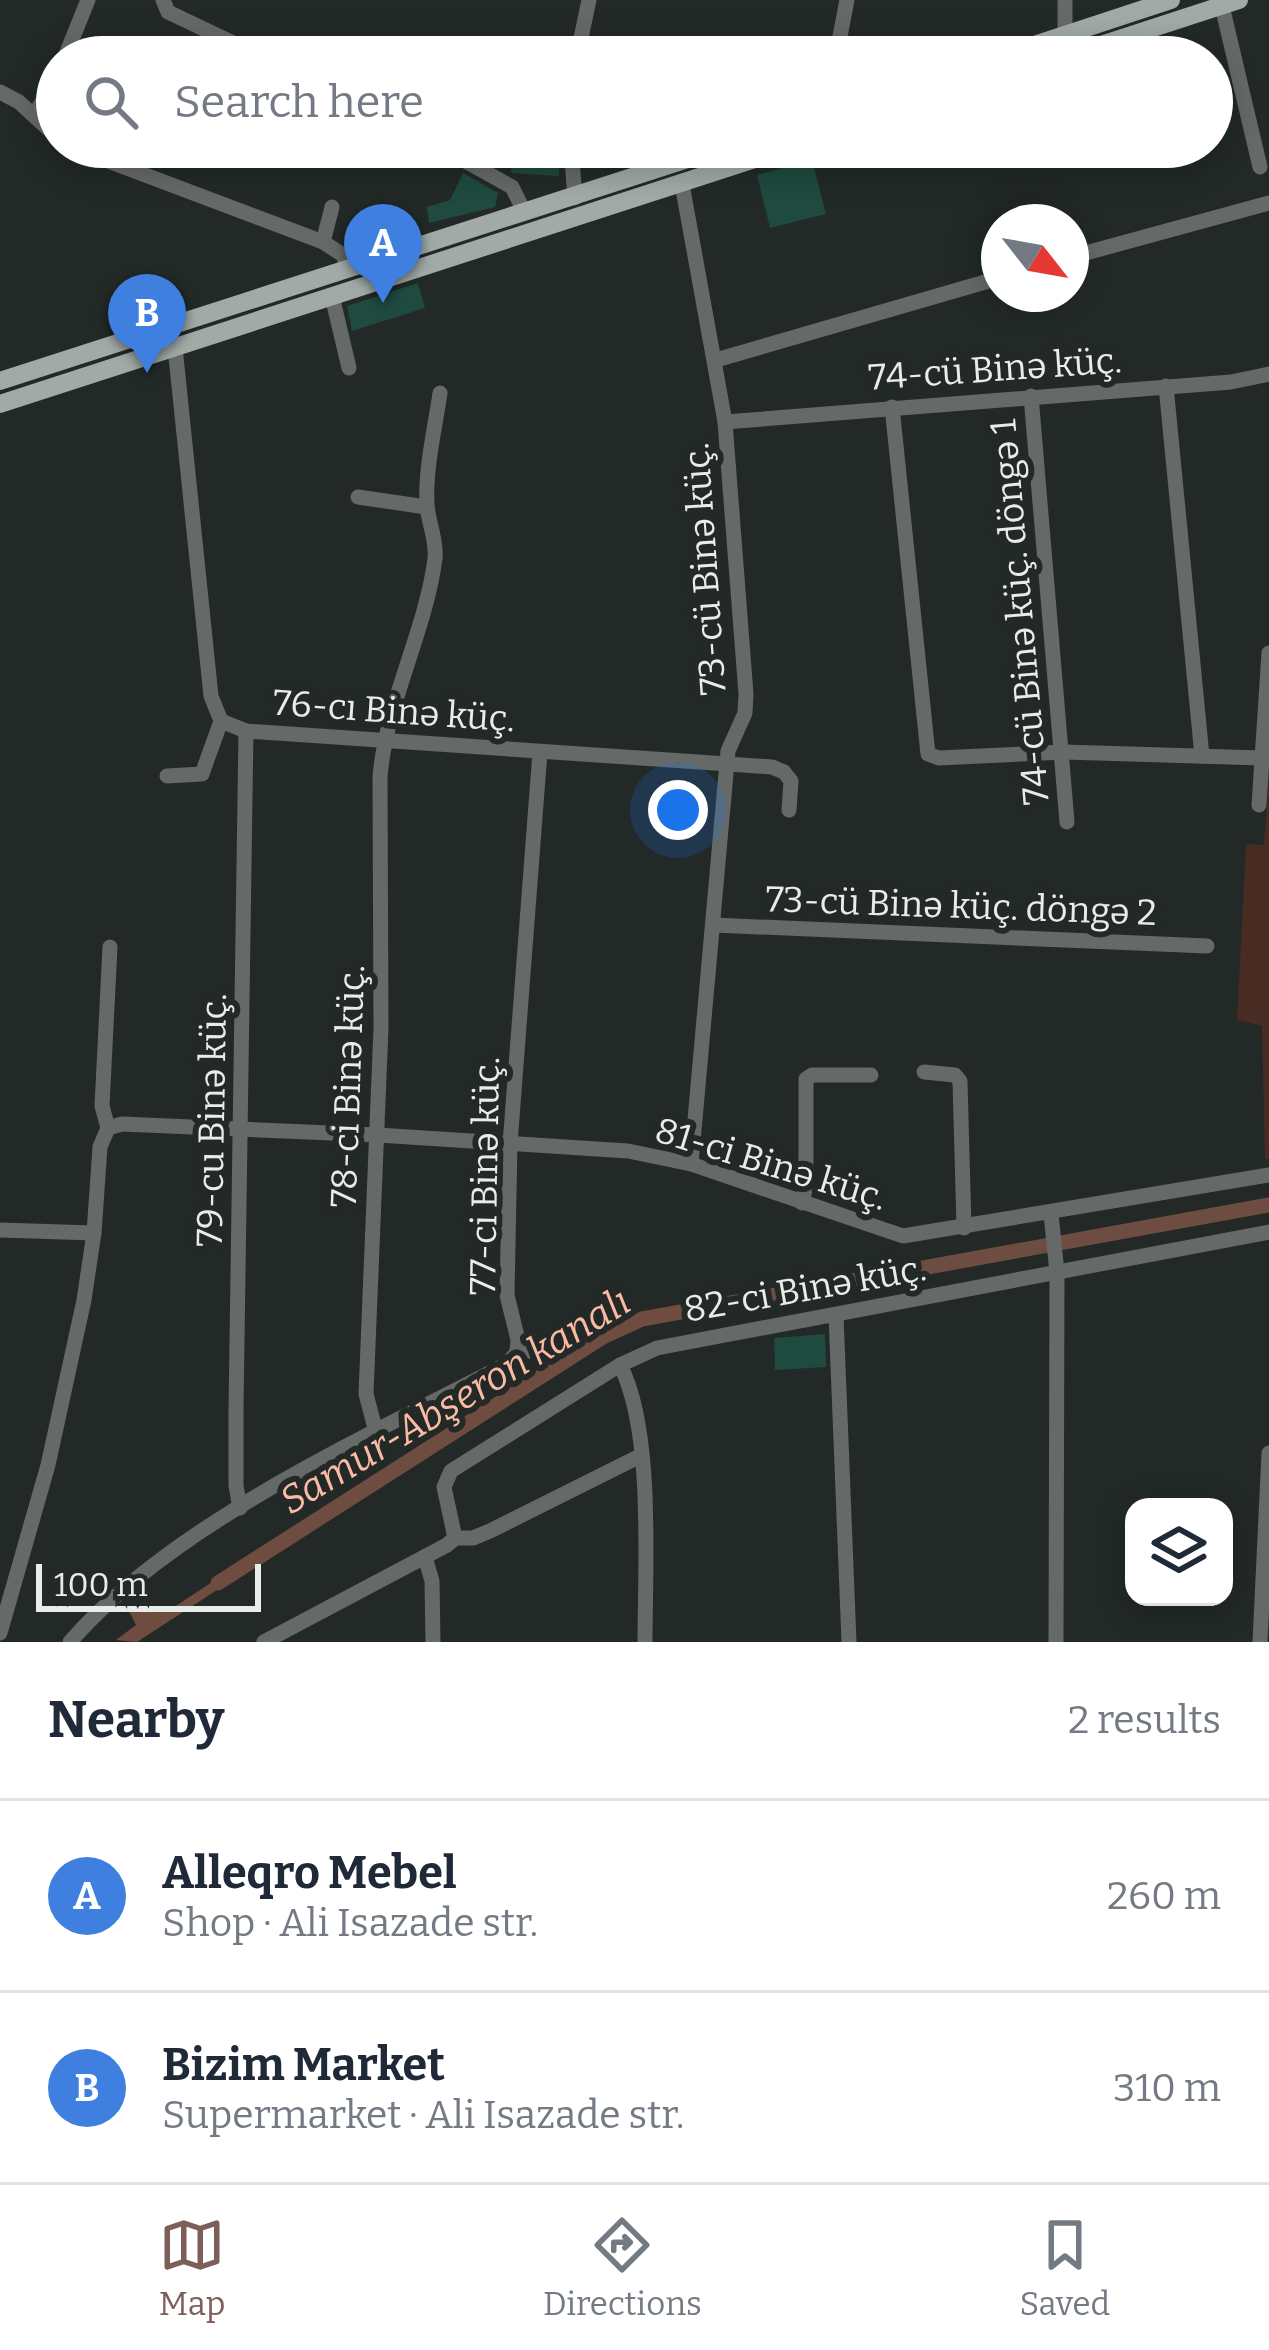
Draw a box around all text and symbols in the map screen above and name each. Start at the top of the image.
search box [36,36,1233,168]
icon: search [78,69,144,135]
text: Search here [174,75,424,129]
pin: A [344,204,422,303]
north arrow [981,204,1089,312]
pin: B [108,274,186,373]
street label: 74-cü Binə küç. [867,338,1123,400]
street label: 74-cü Binə küç. döngə 1 [981,417,1059,807]
street label: 73-cü Binə küç. [674,441,736,697]
street label: 76-cı Binə küç. [272,681,516,741]
your location [648,780,708,840]
street label: 73-cü Binə küç. döngə 2 [765,877,1157,935]
street label: 78-ci Binə küç. [322,964,374,1208]
street label: 79-cu Binə küç. [188,993,236,1247]
street label: 77-ci Binə küç. [461,1056,509,1296]
street label: 81-ci Binə küç. [650,1108,892,1220]
street label: 82-ci Binə küç. [681,1246,929,1332]
water label: Samur-Abşeron kanalı [272,1278,638,1524]
map controls [1125,1498,1233,1606]
button: layers [1125,1498,1233,1606]
scale bar [36,1558,261,1611]
text: 100 m [54,1565,148,1605]
text: Nearby [48,1689,224,1751]
text: 2 results [1068,1697,1221,1743]
text: Alleqro Mebel [162,1846,457,1900]
text: A [73,1873,101,1919]
text: 260 m [1107,1873,1221,1919]
text: Shop · Ali Isazade str. [162,1900,538,1946]
text: Bizim Market [162,2038,445,2092]
text: B [74,2065,100,2111]
text: 310 m [1113,2065,1221,2111]
text: Supermarket · Ali Isazade str. [162,2092,684,2138]
tab: Map [159,2212,225,2324]
tab: Directions [543,2212,702,2324]
tab: Saved [1020,2212,1110,2324]

